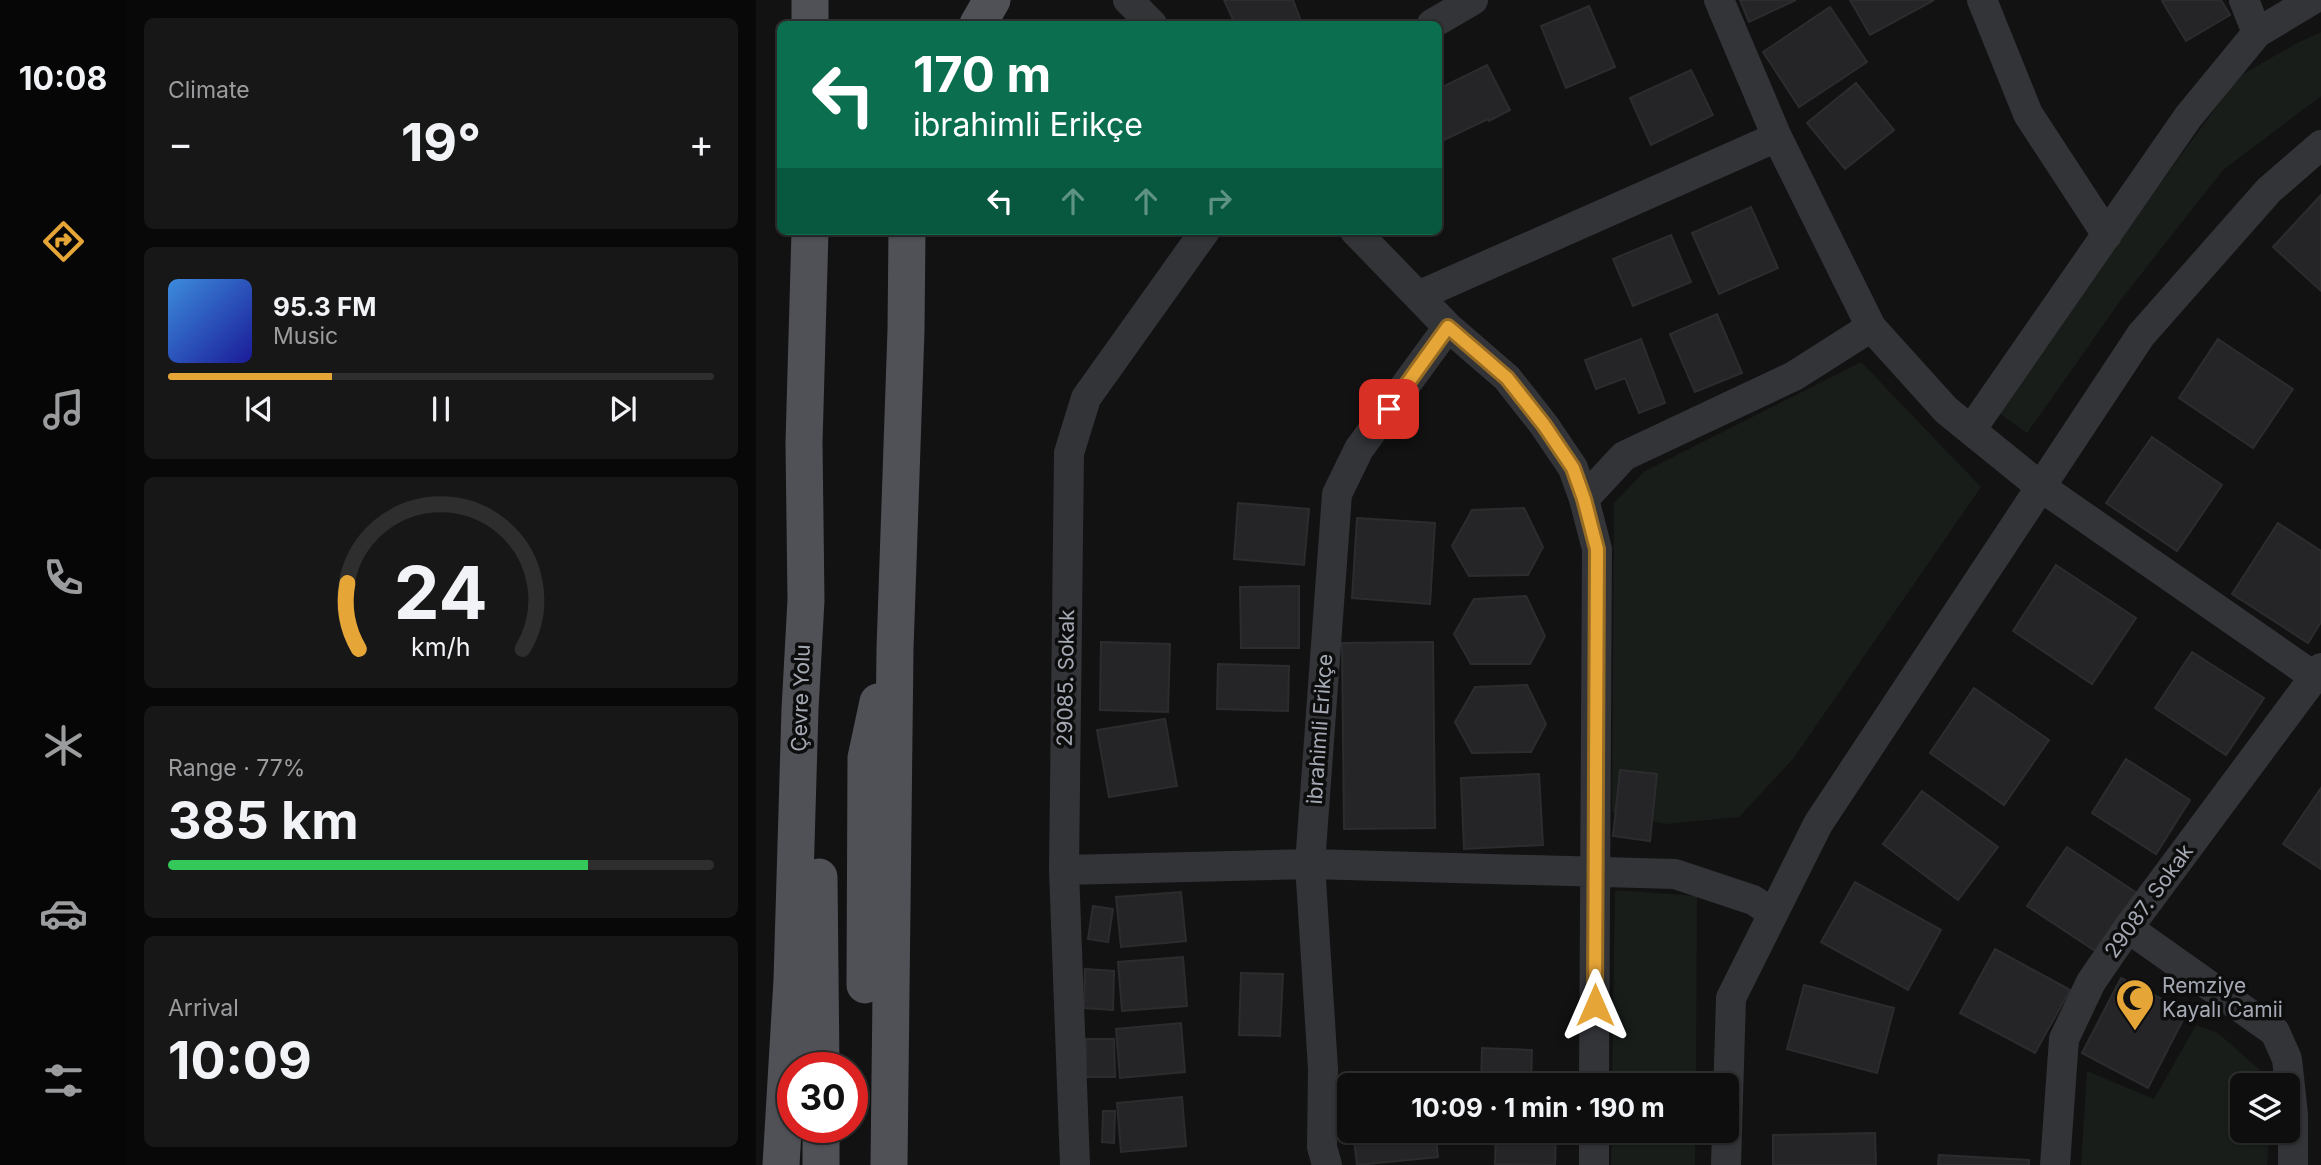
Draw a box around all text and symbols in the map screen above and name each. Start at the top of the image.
text: 170 m [913,45,1051,104]
icon: left [798,49,889,140]
text: 10:08 [19,59,107,98]
text: Climate [168,76,250,104]
text: ibrahimli Erikçe [913,105,1143,144]
text: 19° [401,111,481,174]
text: − [168,120,193,166]
text: + [689,120,714,166]
icon: left [981,182,1019,220]
icon: ahead [1054,182,1092,220]
icon: ahead [1127,182,1165,220]
icon: right [1200,182,1238,220]
icon: directions [39,217,88,266]
text: 95.3 FM [273,291,376,322]
text: Music [273,322,338,350]
pin [1359,379,1419,439]
icon: music [39,385,88,434]
icon: previous [240,390,278,428]
icon: pause [422,390,460,428]
icon: next [604,390,642,428]
icon: arrive [1370,390,1408,428]
text: 24 [394,548,488,637]
icon: phone [39,553,88,602]
street label: 29085. Sokak [1052,609,1079,747]
text: km/h [411,631,471,661]
street label: Çevre Yolu [786,644,815,752]
street label: ibrahimli Erikçe [1302,653,1337,805]
icon: climate [39,721,88,770]
text: Range · 77% [168,754,305,782]
text: 385 km [168,789,359,852]
street label: 29087. Sokak [2099,839,2198,962]
icon: car [39,889,88,938]
position arrow [1558,968,1632,1042]
place label: Remziye Kayalı Camii [2162,973,2283,1022]
mosque icon: Remziye Kayalı Camii [2114,977,2156,1032]
text: Arrival [168,994,239,1022]
text: 10:09 [168,1029,312,1092]
speed limit sign: 30 [777,1052,868,1143]
icon: filters [39,1056,88,1105]
map controls [2230,1073,2300,1143]
button: layers [2230,1073,2300,1143]
text: 10:09 · 1 min · 190 m [1411,1092,1665,1123]

